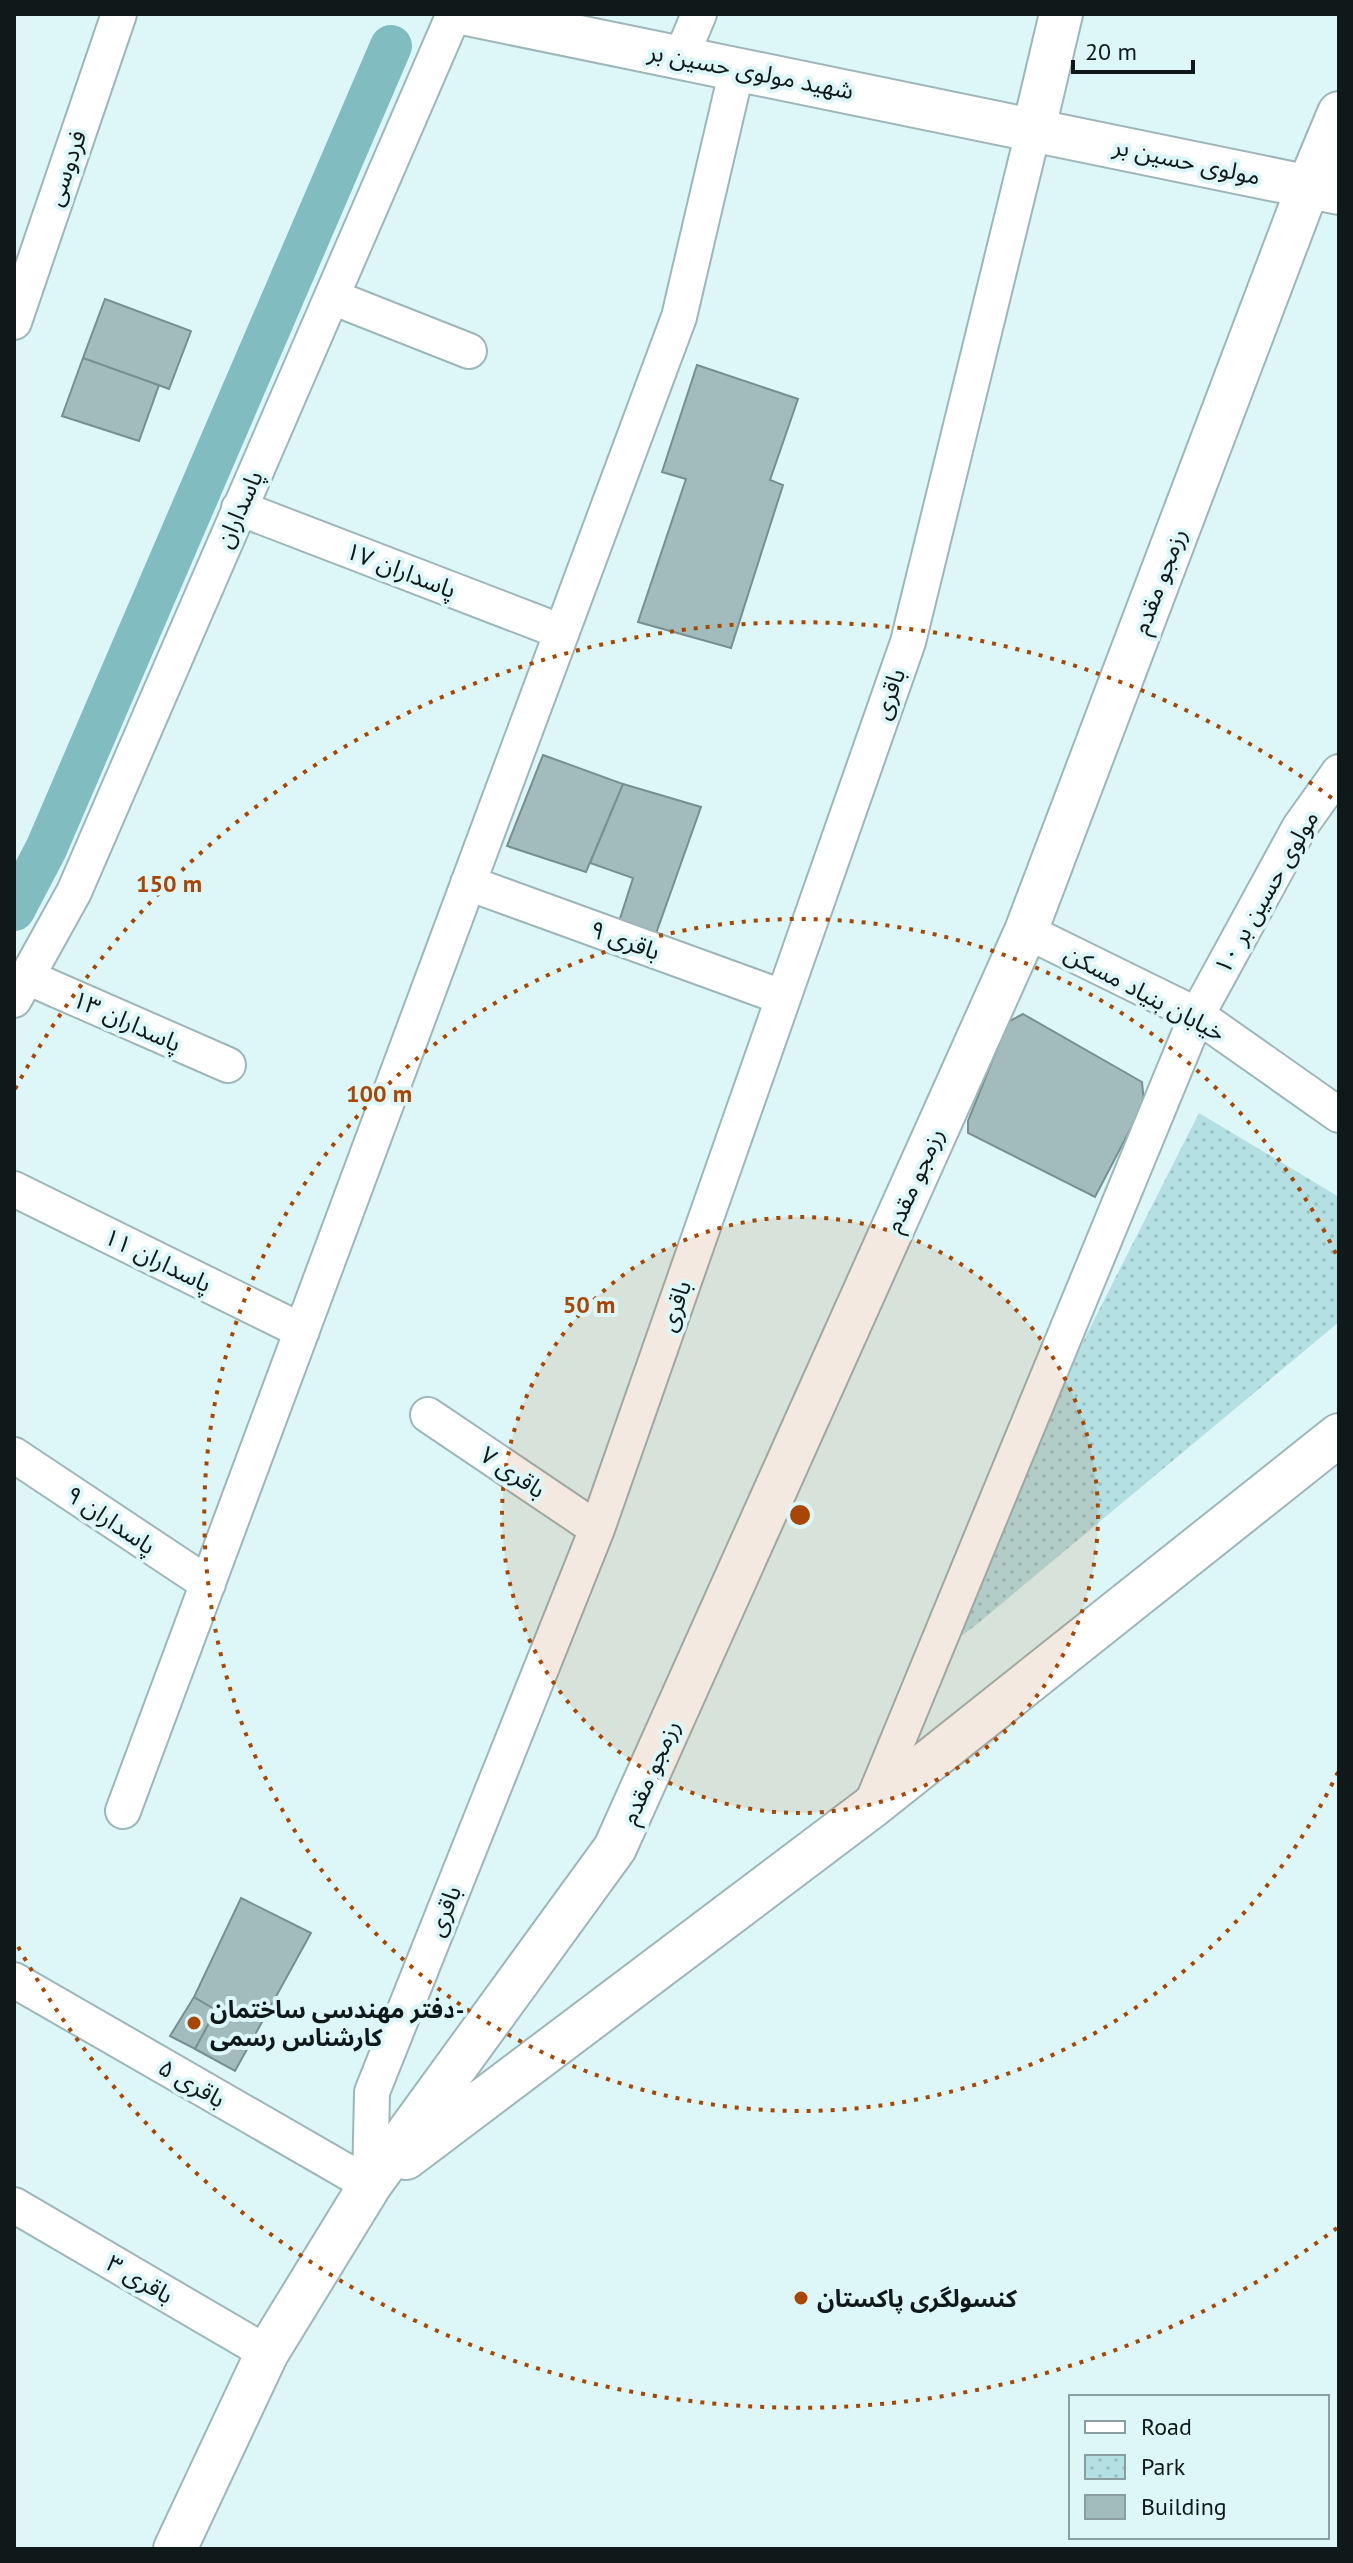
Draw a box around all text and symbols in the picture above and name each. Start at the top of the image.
scale bar [1073,24,1193,74]
street label: شهید مولوی حسین بر [645,36,856,106]
text: 20 m [1085,36,1137,67]
street label: فردوسی [39,126,93,210]
street label: مولوی حسین بر [1110,130,1263,192]
street label: پاسداران [208,465,270,553]
street label: رزمجو مقدم [1125,524,1196,640]
street label: پاسداران ۱۷ [341,535,461,605]
street label: باقری [866,664,912,724]
street label: مولوی حسین بر ۱۰ [1207,805,1325,979]
text: 150 m [136,868,202,899]
street label: باقری ۹ [586,913,664,967]
street label: خیابان بنیاد مسکن [1059,938,1231,1048]
street label: پاسداران ۱۳ [68,983,186,1059]
text: 100 m [346,1078,412,1109]
street label: رزمجو مقدم [877,1123,954,1238]
street label: پاسداران ۱۱ [99,1221,217,1299]
street label: باقری [652,1276,698,1336]
text: 50 m [563,1289,615,1320]
street label: باقری ۷ [474,1439,552,1505]
street label: پاسداران ۹ [60,1479,162,1562]
centre of rings [786,1501,814,1529]
street label: رزمجو مقدم [613,1715,690,1830]
street label: باقری [420,1881,468,1941]
place label: دفتر مهندسی ساختمان- کارشناس رسمی [210,1994,464,2053]
marker: دفتر مهندسی ساختمان- کارشناس رسمی [185,2014,203,2032]
street label: باقری ۵ [153,2052,231,2114]
street label: باقری ۳ [101,2248,179,2310]
place label: کنسولگری پاکستان [817,2283,1018,2314]
marker: کنسولگری پاکستان [792,2289,810,2307]
legend [1069,2395,1329,2539]
text: Road [1141,2411,1192,2442]
text: Park [1141,2451,1186,2482]
text: Building [1141,2491,1227,2522]

